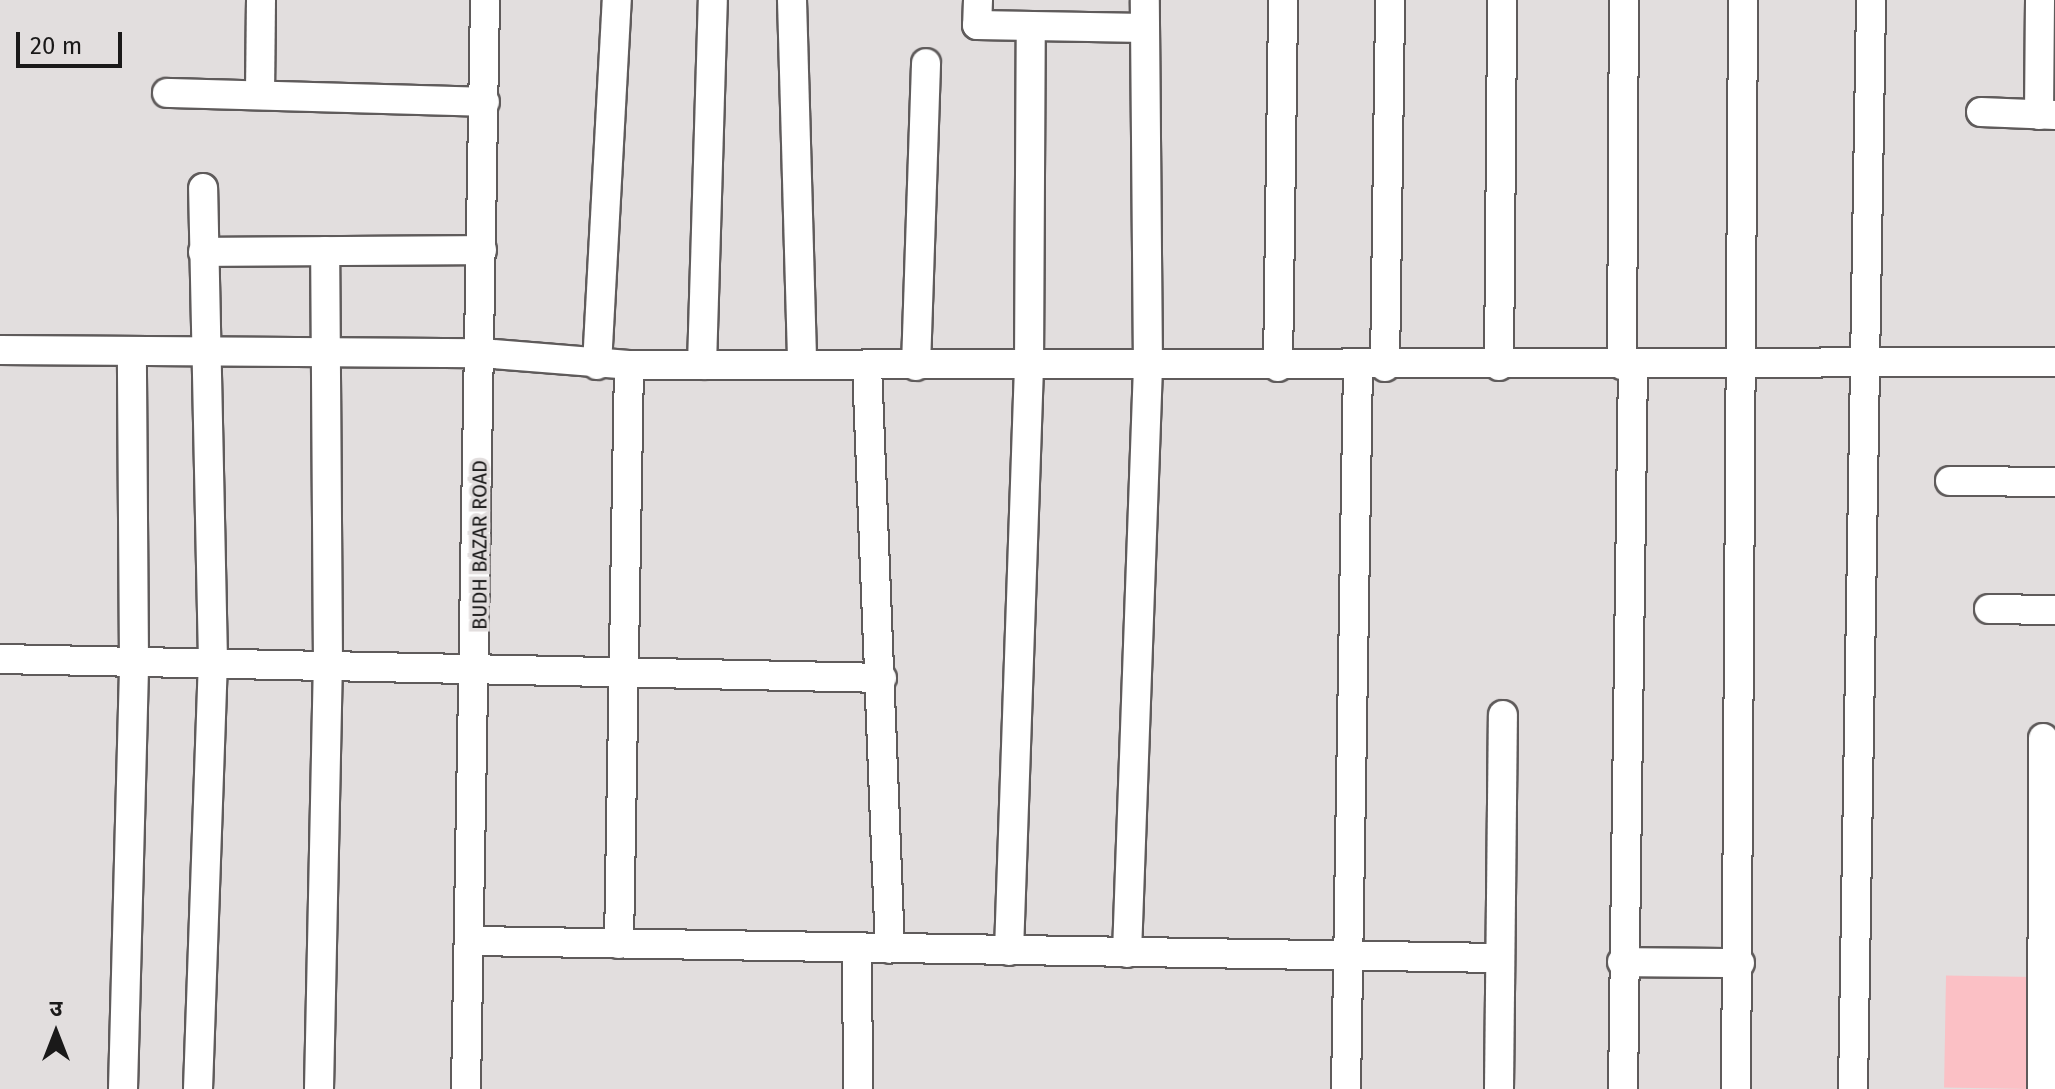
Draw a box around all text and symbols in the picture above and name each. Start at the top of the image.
scale bar [20,16,126,66]
text: 20 m [30,32,82,60]
street label: BUDH BAZAR ROAD [468,460,492,630]
north arrow [16,993,96,1073]
text: उ [50,995,62,1022]

